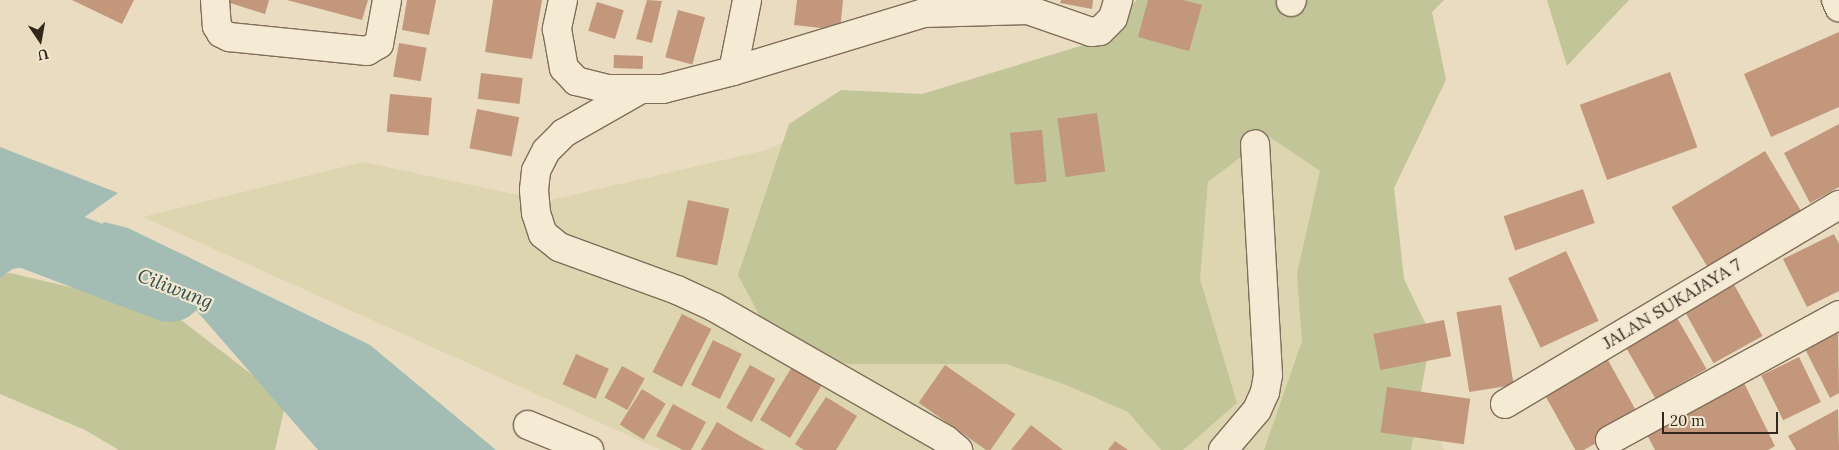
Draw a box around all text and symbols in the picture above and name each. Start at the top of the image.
north arrow [15,15,65,65]
text: U [36,45,50,65]
street label: JALAN SUKAJAYA 7 [1599,254,1745,354]
water label: Ciliwung [134,264,216,314]
scale bar [1664,402,1780,434]
text: 20 m [1670,411,1705,430]

